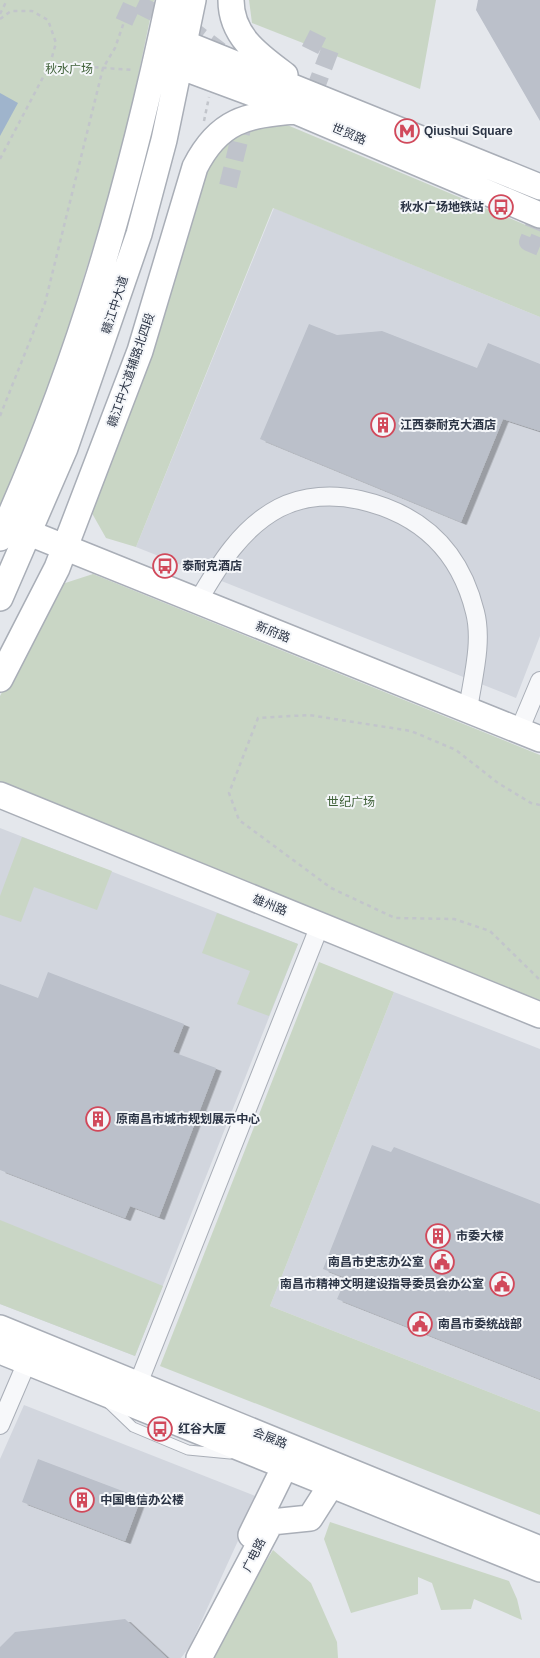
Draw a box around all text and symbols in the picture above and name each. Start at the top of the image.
park label: 秋水广场 [45,62,93,76]
metro station icon: Qiushui Square [394,118,420,144]
street label: 世贸路 [330,121,368,147]
place label: Qiushui Square [424,124,513,138]
bus stop icon: 秋水广场地铁站 [488,194,514,220]
place label: 秋水广场地铁站 [400,200,484,214]
street label: 赣江中大道 [99,274,131,336]
street label: 赣江中大道辅路北四段 [105,311,157,429]
building icon: 江西泰耐克大酒店 [370,412,396,438]
place label: 江西泰耐克大酒店 [400,418,496,432]
bus stop icon: 泰耐克酒店 [152,553,178,579]
place label: 泰耐克酒店 [182,559,242,573]
street label: 新府路 [254,619,292,645]
park label: 世纪广场 [327,795,375,809]
street label: 雄州路 [251,892,289,918]
building icon: 原南昌市城市规划展示中心 [85,1106,111,1132]
place label: 原南昌市城市规划展示中心 [116,1112,260,1126]
building icon: 市委大楼 [425,1223,451,1249]
place label: 市委大楼 [456,1229,504,1243]
public building icon: 南昌市史志办公室 [429,1249,455,1275]
place label: 南昌市史志办公室 [328,1255,424,1269]
public building icon: 南昌市精神文明建设指导委员会办公室 [489,1271,515,1297]
place label: 南昌市精神文明建设指导委员会办公室 [280,1277,484,1291]
public building icon: 南昌市委统战部 [407,1311,433,1337]
place label: 南昌市委统战部 [438,1317,522,1331]
bus stop icon: 红谷大厦 [147,1416,173,1442]
place label: 红谷大厦 [178,1422,226,1436]
street label: 会展路 [251,1425,289,1451]
building icon: 中国电信办公楼 [69,1487,95,1513]
place label: 中国电信办公楼 [100,1493,184,1507]
street label: 广电路 [240,1536,268,1574]

